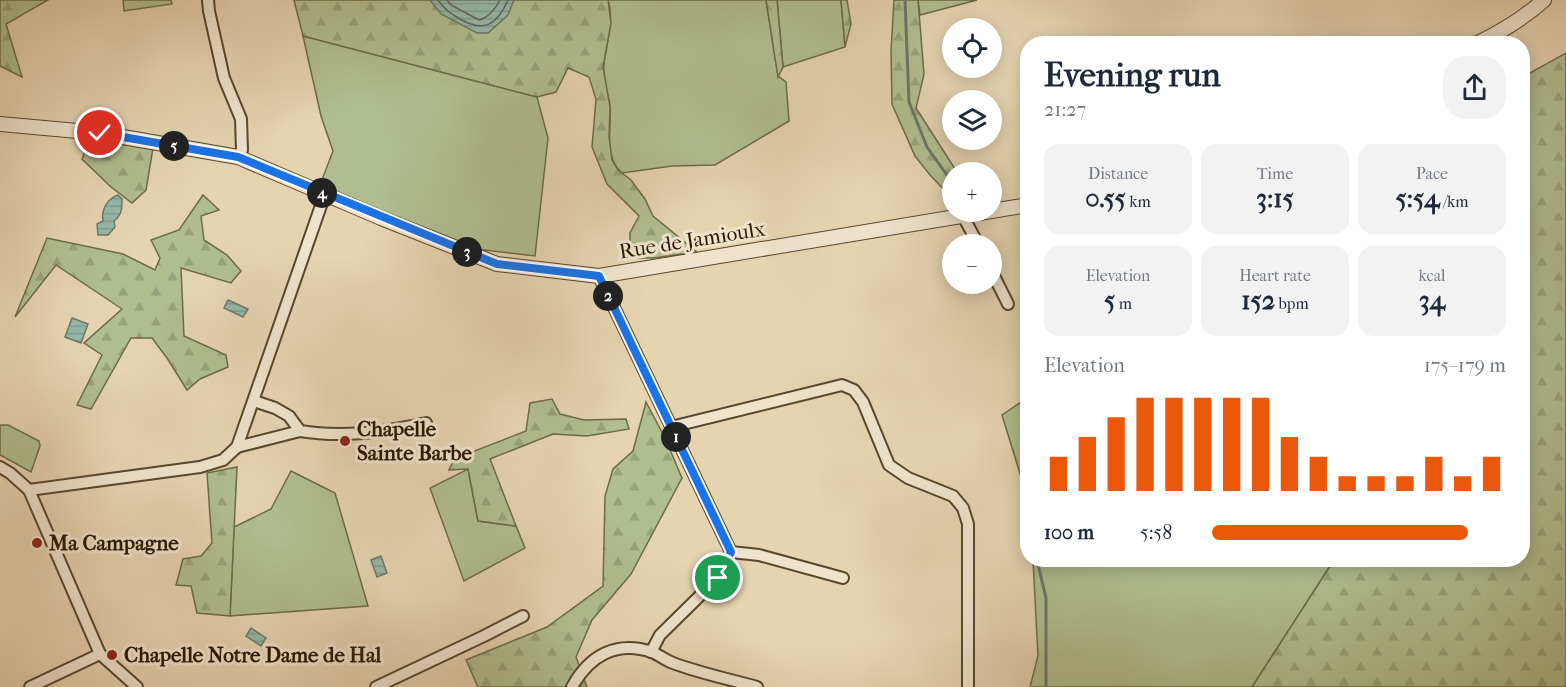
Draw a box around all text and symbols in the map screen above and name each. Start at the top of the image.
map controls [942,18,1002,294]
button: locate [942,18,1002,78]
text: Evening run [1044,56,1221,95]
button: share [1443,56,1506,119]
button: layers [942,90,1002,150]
text: 21:27 [1044,98,1086,121]
pin [74,107,125,158]
icon: check [83,116,116,149]
pin: 5 [159,131,189,161]
text: 5 [171,136,177,155]
button: + [942,162,1002,222]
text: Distance [1088,164,1148,183]
text: Time [1257,164,1293,183]
text: Pace [1416,164,1448,183]
pin: 4 [307,178,337,208]
text: 4 [317,183,327,202]
text: 0.55 [1085,183,1126,214]
text: 3:15 [1256,183,1294,214]
text: 5:54 [1396,183,1440,214]
text: km [1126,192,1151,211]
text: /km [1440,192,1469,211]
street label: Rue de Jamioulx [617,217,767,263]
button: − [942,234,1002,294]
pin: 3 [452,237,482,267]
text: 3 [464,242,470,261]
text: Elevation [1086,266,1150,285]
text: Heart rate [1239,266,1311,285]
text: kcal [1419,266,1445,285]
pin: 2 [593,281,623,311]
text: 5 [1104,285,1115,316]
text: 152 [1241,285,1275,316]
text: 34 [1419,285,1445,316]
text: 2 [604,286,612,305]
text: m [1115,294,1132,313]
text: bpm [1275,294,1309,313]
text: Elevation [1044,354,1125,377]
text: 175–179 m [1424,354,1506,377]
place label: Chapelle Sainte Barbe [357,417,472,465]
pin: 1 [661,422,691,452]
text: 1 [673,427,679,446]
marker: Chapelle Sainte Barbe [338,434,352,448]
text: 100 m [1044,521,1094,544]
text: 5:58 [1140,521,1172,544]
place label: Ma Campagne [48,531,179,555]
marker: Ma Campagne [30,536,44,550]
pin [692,552,743,603]
icon: arrive [701,561,734,594]
place label: Chapelle Notre Dame de Hal [124,643,382,667]
marker: Chapelle Notre Dame de Hal [105,648,119,662]

